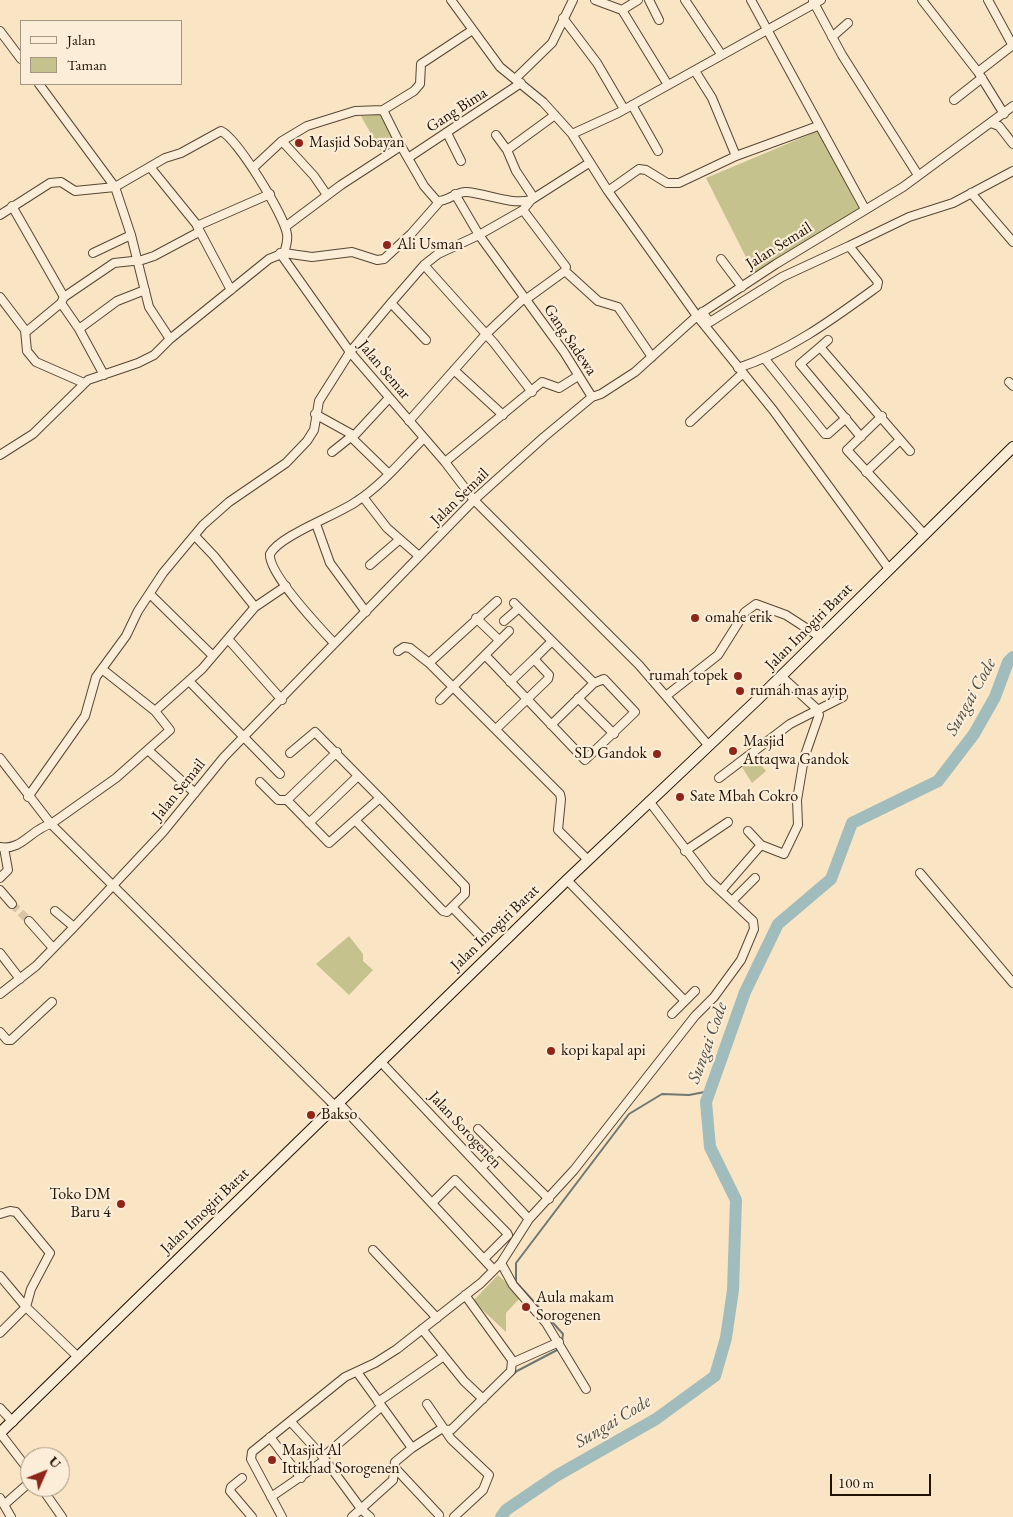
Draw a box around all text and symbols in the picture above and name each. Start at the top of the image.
legend [20,20,182,85]
text: Jalan [67,30,96,49]
text: Taman [67,55,107,74]
street label: Gang Bima [423,83,491,137]
place label: Masjid Sobayan [309,133,405,153]
marker: Masjid Sobayan [293,137,305,149]
street label: Jalan Semail [743,218,815,274]
place label: Ali Usman [397,235,463,255]
marker: Ali Usman [381,239,393,251]
street label: Gang Sadewa [539,301,601,379]
street label: Jalan Semar [354,336,414,404]
street label: Jalan Semail [427,464,493,530]
street label: Jalan Imogiri Barat [761,579,857,675]
place label: omahe erik [705,608,772,628]
marker: omahe erik [689,612,701,624]
water label: Sungai Code [941,655,1001,739]
place label: rumah topek [649,666,728,686]
marker: rumah topek [732,670,744,682]
place label: rumah mas ayip [750,681,847,701]
marker: rumah mas ayip [734,685,746,697]
place label: Masjid Attaqwa Gandok [743,732,849,770]
place label: SD Gandok [575,744,647,764]
marker: Masjid Attaqwa Gandok [727,745,739,757]
marker: SD Gandok [651,748,663,760]
street label: Jalan Semail [148,755,210,825]
place label: Sate Mbah Cokro [690,787,798,807]
marker: Sate Mbah Cokro [674,791,686,803]
street label: Jalan Imogiri Barat [447,881,543,975]
water label: Sungai Code [683,999,733,1087]
place label: kopi kapal api [561,1041,646,1061]
marker: kopi kapal api [545,1045,557,1057]
street label: Jalan Sorogenen [424,1087,506,1173]
place label: Bakso [321,1105,357,1125]
marker: Bakso [305,1109,317,1121]
street label: Jalan Imogiri Barat [157,1164,253,1258]
place label: Toko DM Baru 4 [49,1185,111,1223]
marker: Toko DM Baru 4 [115,1198,127,1210]
place label: Aula makam Sorogenen [536,1288,614,1326]
marker: Aula makam Sorogenen [520,1301,532,1313]
water label: Sungai Code [571,1391,655,1453]
place label: Masjid Al Ittikhad Sorogenen [282,1441,400,1479]
north arrow [20,1447,70,1497]
text: U [45,1452,65,1472]
marker: Masjid Al Ittikhad Sorogenen [266,1454,278,1466]
scale bar [833,1464,934,1496]
text: 100 m [838,1473,874,1492]

